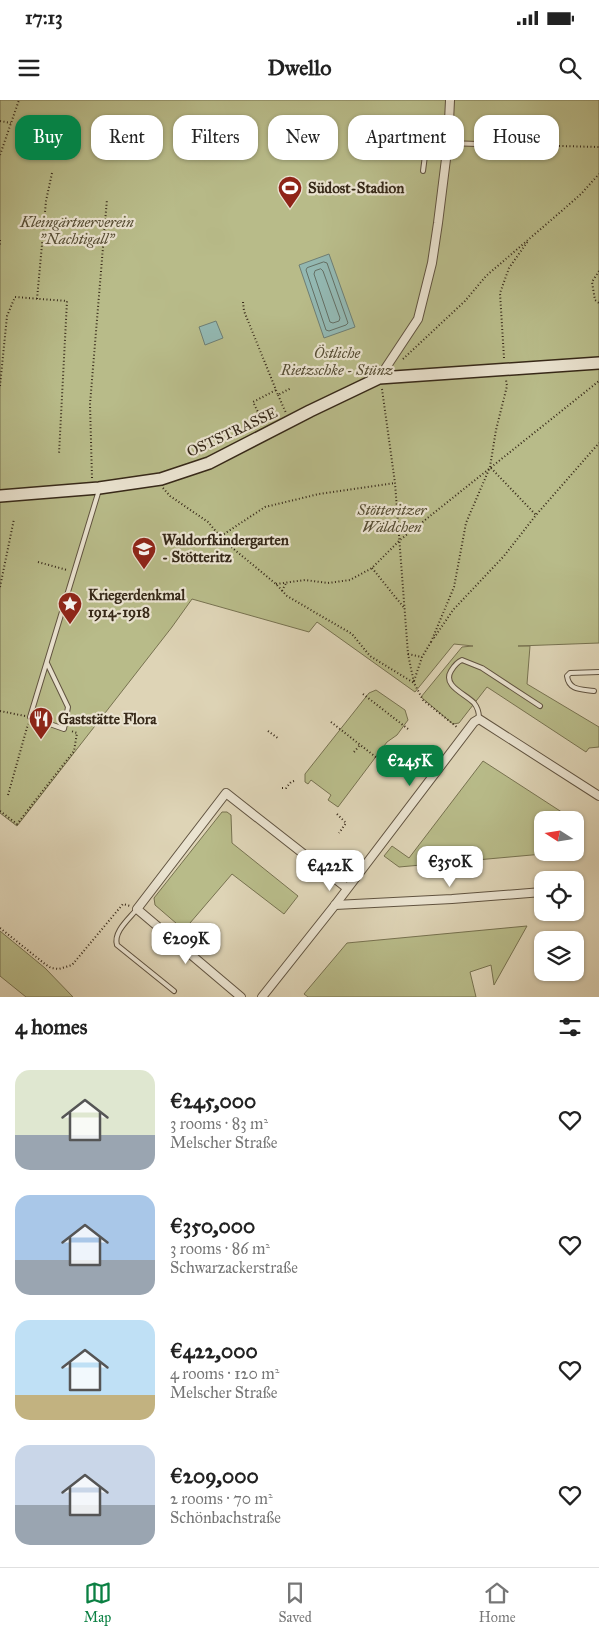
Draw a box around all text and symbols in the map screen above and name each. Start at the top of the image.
text: 17:13 [25,6,63,29]
icon: menu [15,54,43,82]
text: Dwello [268,54,331,81]
icon: search [556,54,584,82]
chip: Buy [15,115,81,160]
chip: Rent [91,115,163,160]
chip: Filters [173,115,258,160]
chip: New [268,115,338,160]
chip: Apartment [348,115,464,160]
chip: House [474,115,559,160]
sports icon: Südost-Stadion [277,175,303,209]
place label: Südost-Stadion [308,179,405,197]
park label: Kleingärtnerverein "Nachtigall" [19,213,134,248]
park label: Östliche Rietzschke - Stünz [280,344,394,379]
street label: OSTSTRASSE [184,403,280,461]
park label: Stötteritzer Wäldchen [356,501,427,536]
place label: Waldorfkindergarten - Stötteritz [162,531,290,566]
school or university icon: Waldorfkindergarten - Stötteritz [131,536,157,570]
place label: Kriegerdenkmal 1914-1918 [88,586,186,622]
place icon: Kriegerdenkmal 1914-1918 [57,591,83,625]
restaurant icon: Gaststätte Flora [28,706,54,740]
place label: Gaststätte Flora [58,710,157,728]
pin: €245K [375,744,445,787]
text: €245K [387,751,433,770]
north arrow [534,811,584,861]
map controls [534,811,584,981]
pin: €350K [415,846,485,888]
pin: €422K [295,850,365,892]
text: €350K [428,852,472,871]
text: €422K [307,856,353,875]
button: locate [534,871,584,921]
pin: €209K [151,922,221,965]
text: €209K [163,929,209,948]
button: layers [534,931,584,981]
icon: filters [556,1013,584,1041]
text: 4 homes [15,1014,87,1040]
text: €245,000 [170,1088,256,1114]
icon: home [55,1090,115,1150]
icon: heart [556,1106,584,1134]
text: 3 rooms · 83 m² [170,1114,268,1133]
text: Melscher Straße [170,1133,277,1152]
text: €350,000 [170,1213,255,1239]
icon: home [55,1215,115,1275]
icon: heart [556,1231,584,1259]
text: 3 rooms · 86 m² [170,1239,270,1258]
text: Schwarzackerstraße [170,1258,298,1277]
text: €422,000 [170,1338,258,1364]
icon: home [55,1340,115,1400]
icon: heart [556,1356,584,1384]
text: 4 rooms · 120 m² [170,1364,279,1383]
text: Melscher Straße [170,1383,277,1402]
text: €209,000 [170,1463,259,1489]
icon: home [55,1465,115,1525]
icon: heart [556,1481,584,1509]
text: 2 rooms · 70 m² [170,1489,273,1508]
text: Schönbachstraße [170,1508,281,1527]
tab: Map [84,1579,112,1626]
tab: Saved [279,1579,312,1626]
tab: Home [479,1579,515,1626]

